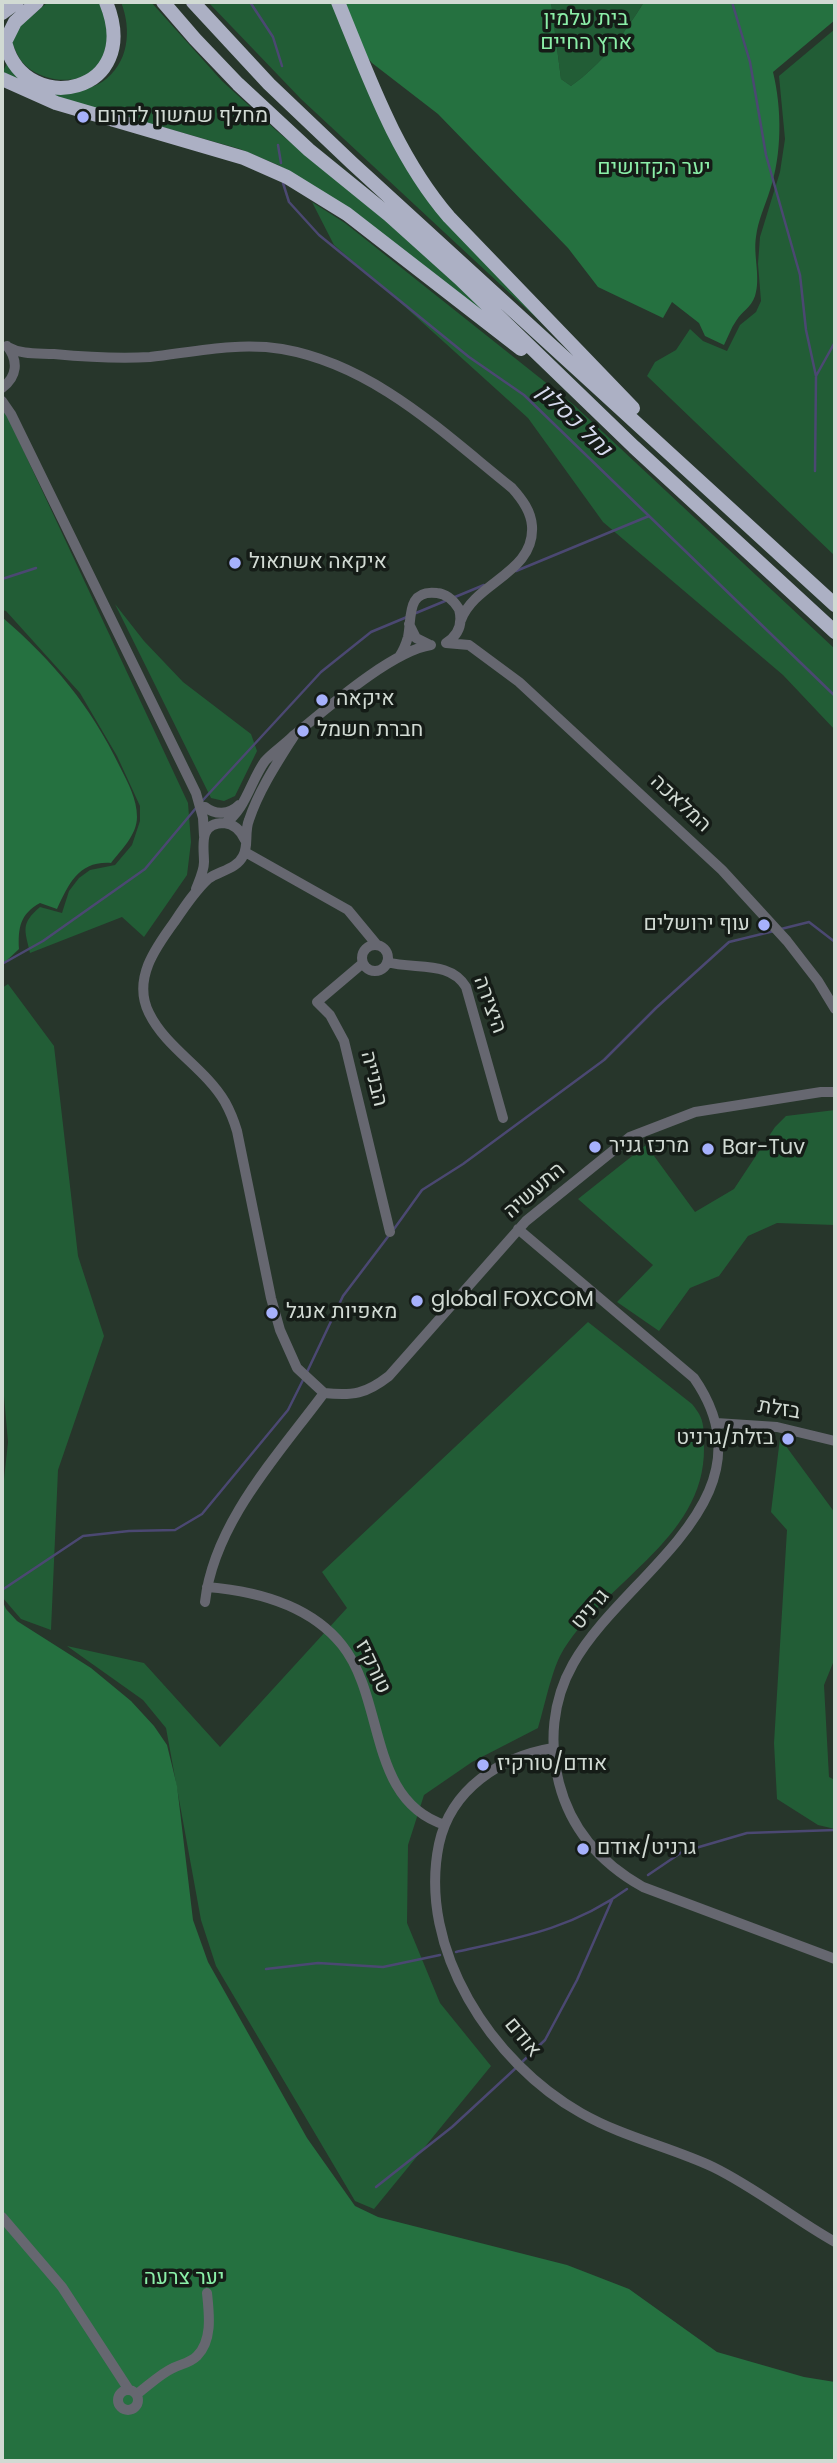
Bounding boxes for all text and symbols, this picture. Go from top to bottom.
park label: בית עלמין ארץ החיים [540,7,632,57]
place label: מחלף שמשון לדרום [97,104,268,130]
marker: מחלף שמשון לדרום [75,109,91,125]
park label: יער הקדושים [597,156,711,182]
water label: נחל כסלון [530,379,616,463]
place label: איקאה אשתאול [249,550,387,576]
marker: איקאה אשתאול [227,555,243,571]
place label: איקאה [336,687,395,713]
marker: איקאה [314,692,330,708]
place label: חברת חשמל [317,718,423,744]
marker: חברת חשמל [295,723,311,739]
street label: המלאכה [645,770,715,838]
place label: עוף ירושלים [644,912,750,938]
marker: עוף ירושלים [756,917,772,933]
street label: היצירה [467,973,511,1037]
street label: הבנייה [354,1049,392,1109]
place label: מרכז גניר [609,1134,689,1160]
place label: Bar-Tuv [722,1136,805,1162]
marker: מרכז גניר [587,1139,603,1155]
marker: Bar-Tuv [700,1141,716,1157]
street label: התעשיה [499,1158,571,1224]
place label: global FOXCOM [431,1288,594,1314]
marker: global FOXCOM [409,1293,425,1309]
place label: מאפיות אנגל [286,1300,397,1326]
marker: מאפיות אנגל [264,1305,280,1321]
street label: בזלת [756,1394,802,1426]
place label: בזלת/גרניט [676,1426,774,1452]
marker: בזלת/גרניט [780,1431,796,1447]
street label: גרניט [567,1585,615,1635]
street label: טורקיז [349,1636,395,1698]
place label: אודם/טורקיז [497,1752,607,1778]
marker: אודם/טורקיז [475,1757,491,1773]
place label: גרניט/אודם [597,1836,696,1862]
marker: גרניט/אודם [575,1841,591,1857]
street label: אודם [498,2013,546,2063]
park label: יער צרעה [144,2266,224,2292]

